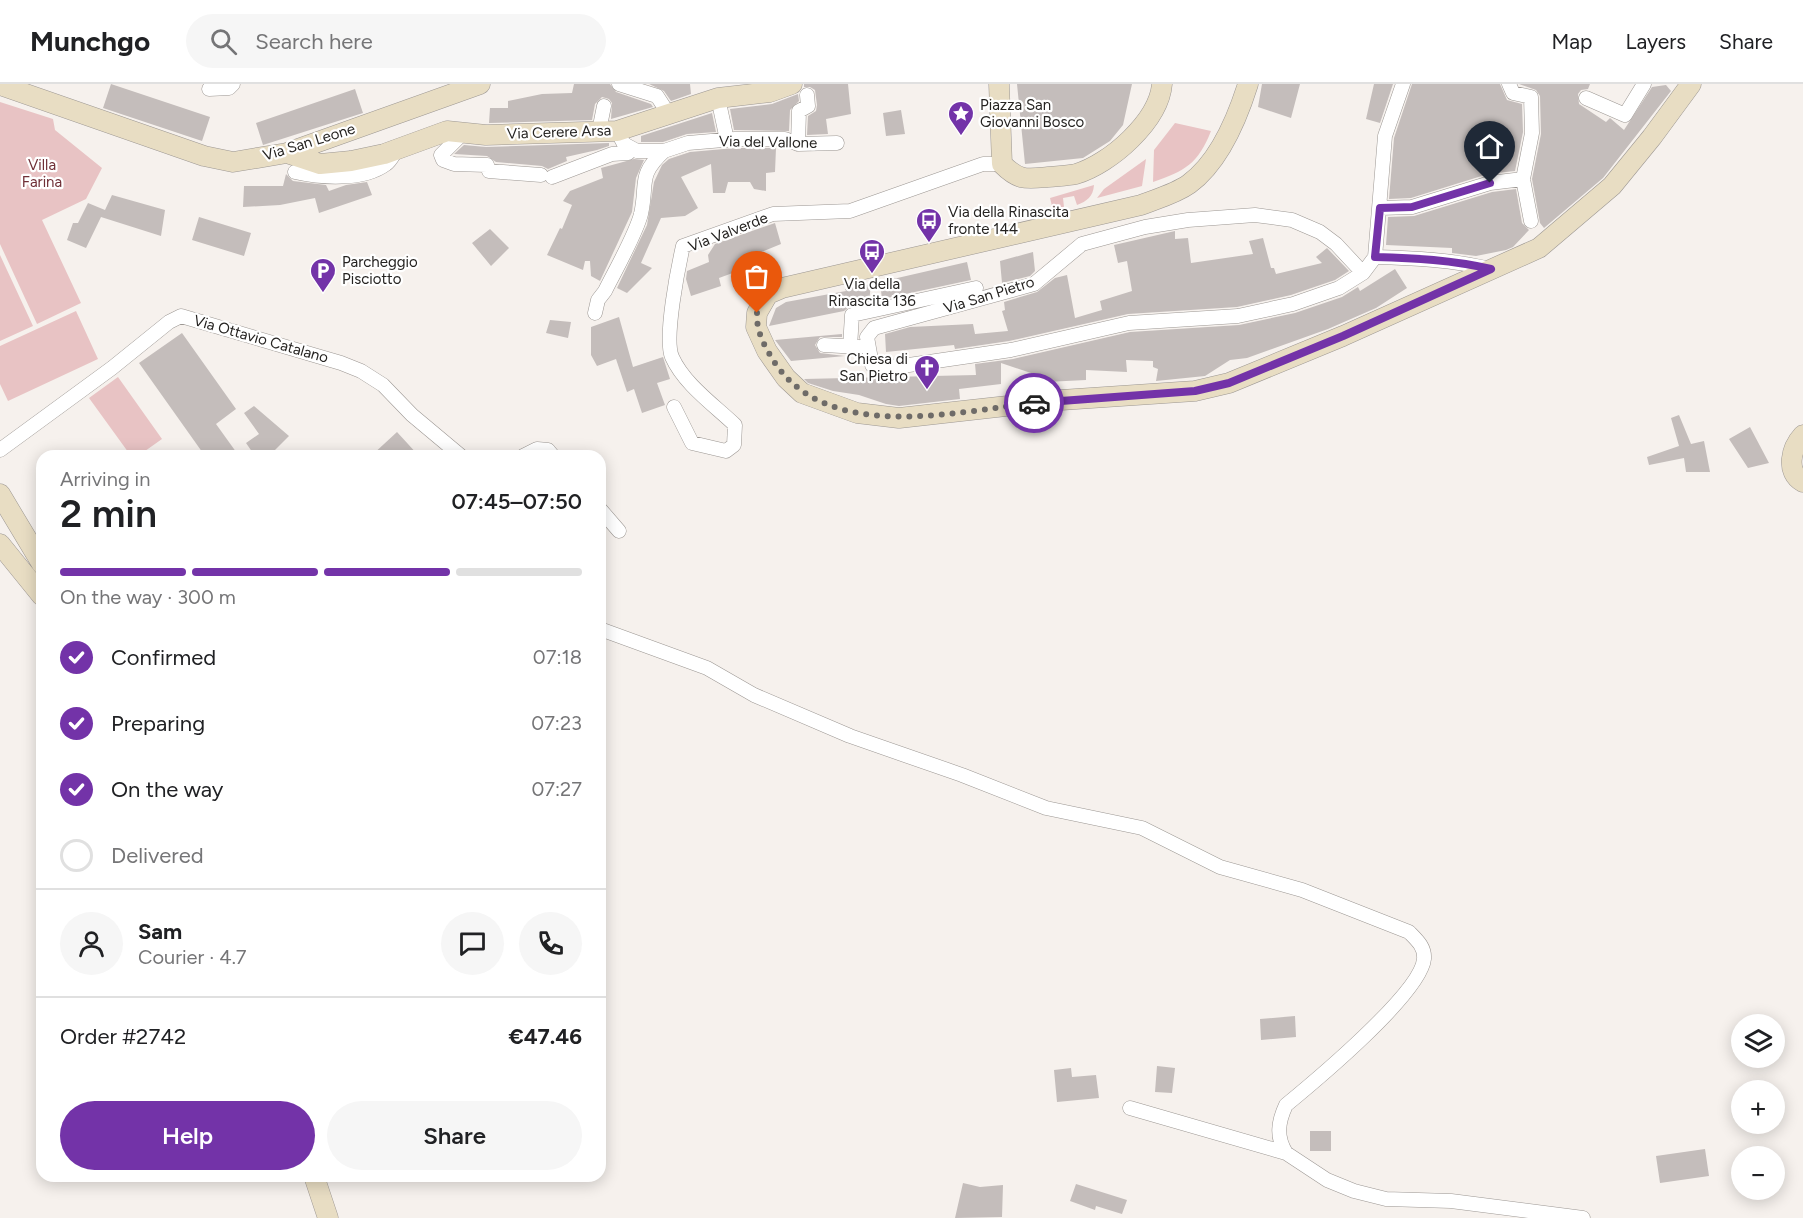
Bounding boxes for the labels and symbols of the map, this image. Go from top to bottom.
place label: Piazza San Giovanni Bosco [980,96,1085,131]
place icon: Piazza San Giovanni Bosco [946,99,976,137]
street label: Via San Leone [261,119,357,165]
street label: Via Cerere Arsa [507,121,611,143]
pin [1464,121,1515,183]
street label: Via del Vallone [719,132,817,152]
park label: Villa Farina [22,156,62,191]
place label: Via della Rinascita fronte 144 [948,203,1069,238]
bus stop icon: Via della Rinascita fronte 144 [914,206,944,244]
street label: Via Valverde [686,209,770,255]
bus stop icon: Via della Rinascita 136 [857,237,887,275]
pin [731,251,782,313]
place label: Parcheggio Pisciotto [342,253,418,288]
parking icon: Parcheggio Pisciotto [308,256,338,294]
street label: Via San Pietro [941,273,1037,317]
place label: Via della Rinascita 136 [828,275,916,310]
street label: Via Ottavio Catalano [192,311,331,367]
place label: Chiesa di San Pietro [839,350,908,385]
church icon: Chiesa di San Pietro [912,353,942,391]
courier [1004,373,1064,433]

